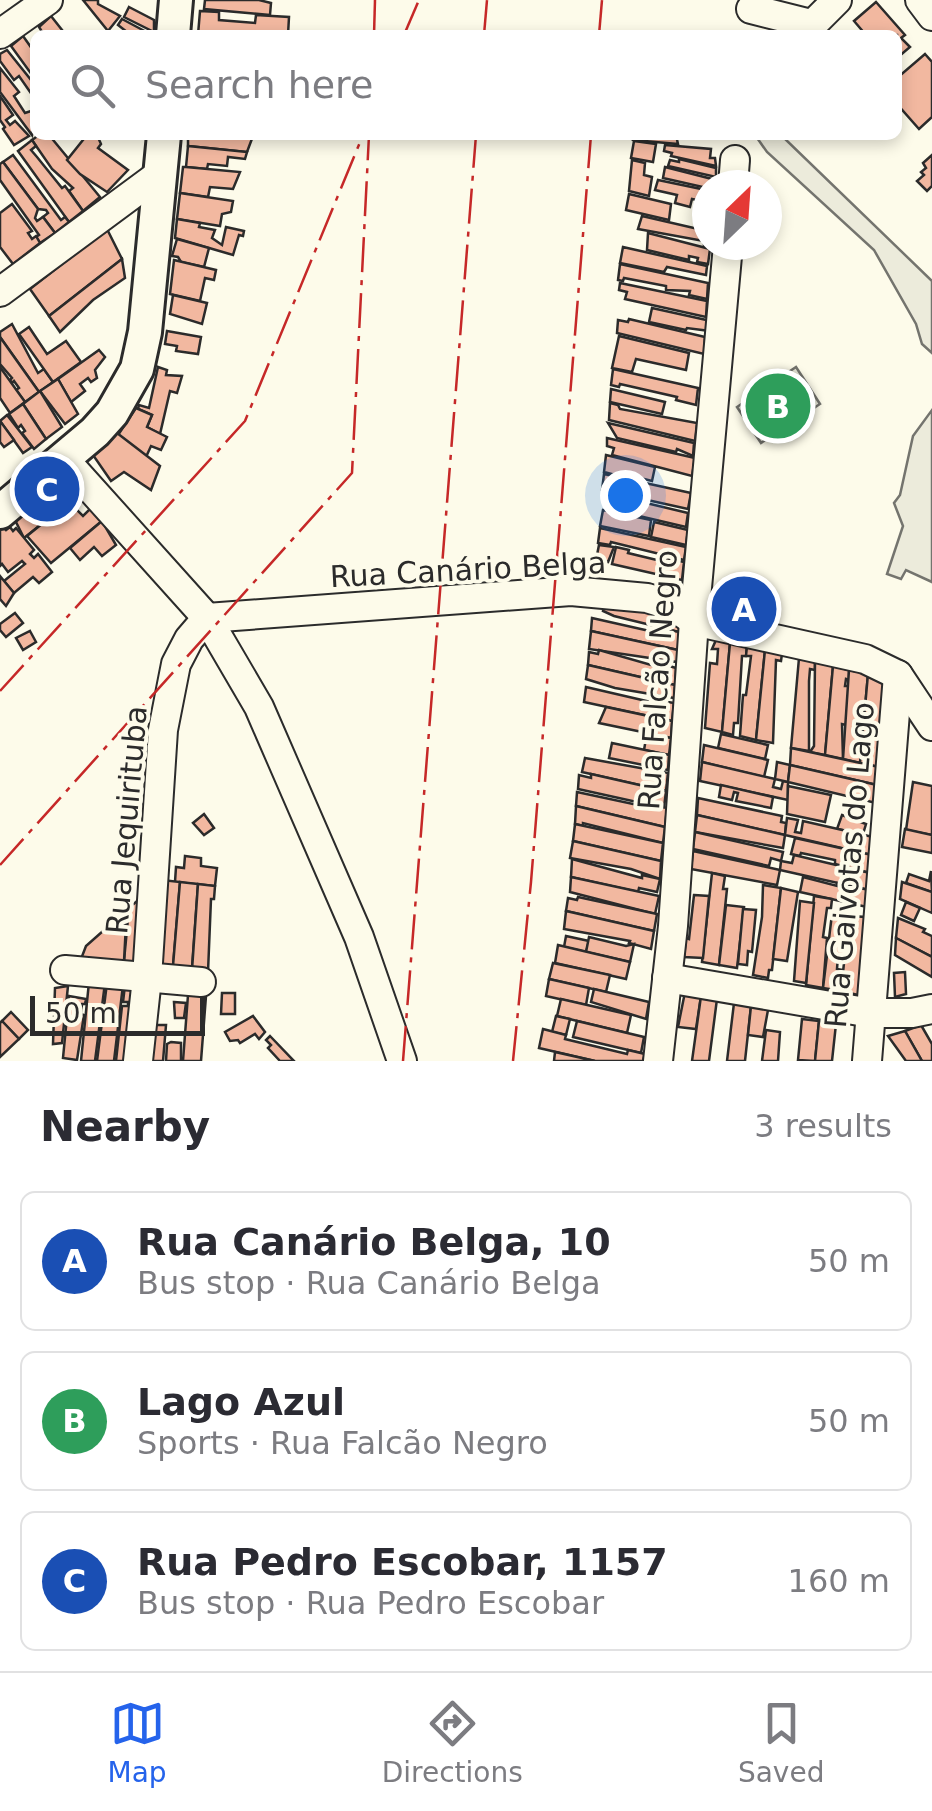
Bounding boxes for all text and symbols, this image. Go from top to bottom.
search box [30,30,902,140]
icon: search [65,58,120,113]
text: Search here [145,63,373,107]
north arrow [692,170,782,260]
pin: B [746,368,810,444]
pin: C [15,452,80,526]
your location [600,470,651,521]
street label: Rua Canário Belga [329,545,607,594]
street label: Rua Falcão Negro [631,549,684,811]
pin: A [712,572,776,646]
street label: Rua Gaivotas do Lago [818,700,881,1029]
street label: Rua Jequirituba [99,704,154,936]
scale bar [30,991,205,1036]
text: 50 m [45,997,117,1030]
text: Nearby [40,1102,210,1151]
text: 3 results [754,1107,892,1145]
text: Rua Canário Belga, 10 [137,1220,611,1264]
text: A [62,1242,87,1280]
text: 50 m [808,1242,890,1280]
text: Bus stop · Rua Canário Belga [137,1264,601,1302]
text: Lago Azul [137,1380,345,1424]
text: B [62,1402,87,1440]
text: 50 m [808,1402,890,1440]
text: Sports · Rua Falcão Negro [137,1424,548,1462]
text: Rua Pedro Escobar, 1157 [137,1540,668,1584]
text: C [63,1562,86,1600]
text: 160 m [788,1562,890,1600]
text: Bus stop · Rua Pedro Escobar [137,1584,604,1622]
tab: Map [108,1696,167,1789]
tab: Directions [382,1696,523,1789]
tab: Saved [738,1696,824,1789]

